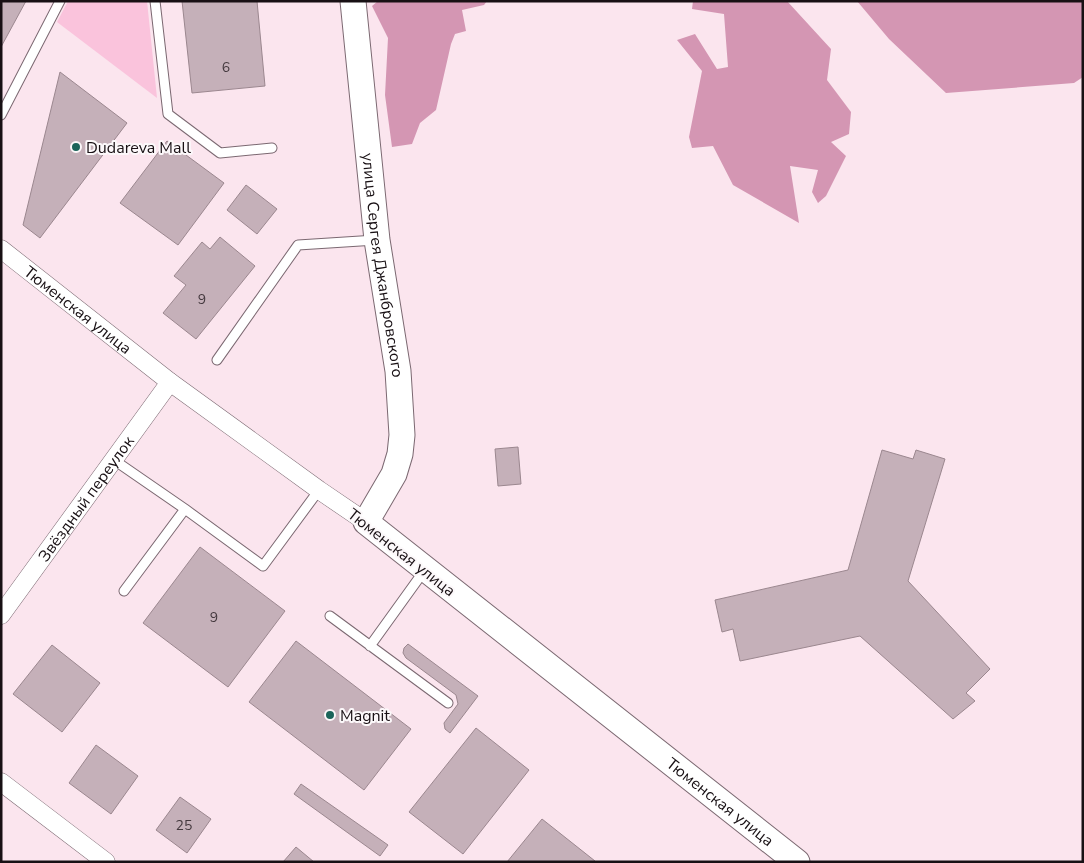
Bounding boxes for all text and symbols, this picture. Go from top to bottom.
house number: 6 [222,58,230,77]
place label: Dudareva Mall [86,137,191,159]
marker: Dudareva Mall [70,141,82,153]
street label: улица Сергея Джанбровского [356,152,408,378]
street label: Тюменская улица [19,261,136,360]
house number: 9 [198,290,206,309]
street label: Звёздный переулок [33,431,140,566]
street label: Тюменская улица [343,504,460,602]
house number: 9 [210,608,218,627]
place label: Magnit [340,705,390,727]
marker: Magnit [324,709,336,721]
street label: Тюменская улица [661,753,778,852]
house number: 25 [176,816,192,835]

